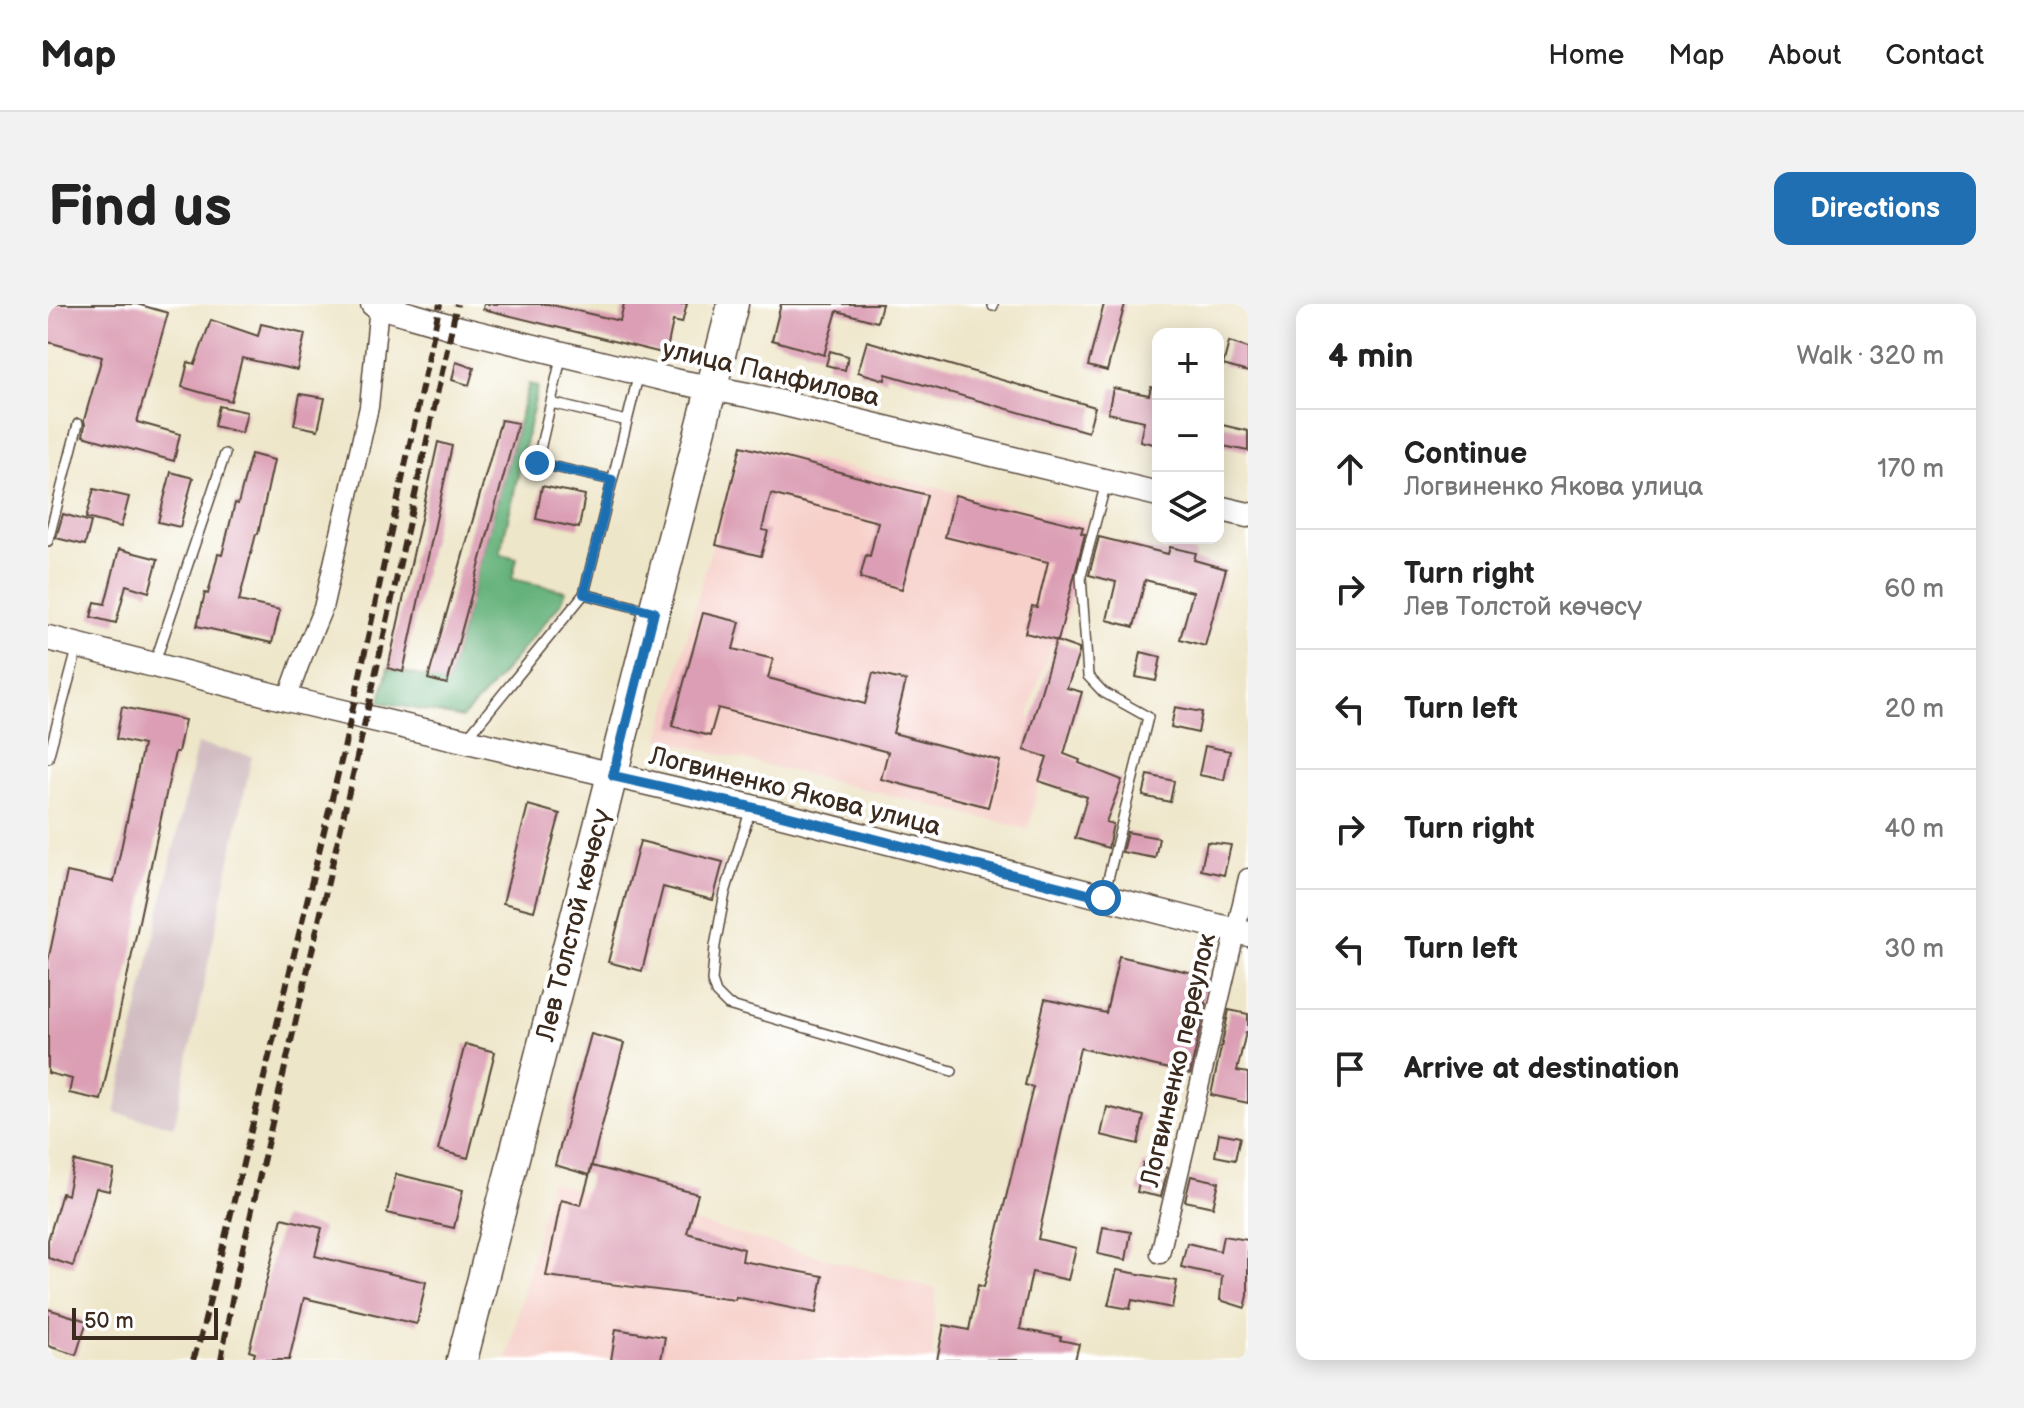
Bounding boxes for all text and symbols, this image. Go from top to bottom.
text: Map [40,33,116,78]
text: Home [1548,39,1624,72]
text: Map [1668,39,1725,72]
text: About [1769,39,1841,72]
text: Contact [1885,39,1984,72]
button: Directions [1774,172,1976,245]
text: Find us [48,175,232,242]
map controls [1152,328,1224,544]
button: + [1152,328,1224,400]
street label: улица Панфилова [659,334,883,414]
text: 4 min [1328,336,1414,377]
text: Walk · 320 m [1796,341,1944,372]
button: − [1152,400,1224,472]
text: Continue [1404,436,1527,472]
route end [519,445,555,481]
icon: ahead [1328,447,1372,491]
text: 170 m [1877,454,1944,485]
button: layers [1152,472,1224,544]
text: Логвиненко Якова улица [1404,472,1703,503]
text: Turn right [1404,556,1535,592]
icon: right [1328,567,1372,611]
text: 60 m [1884,574,1944,605]
text: Лев Толстой көчөсү [1404,592,1643,623]
icon: left [1328,687,1372,731]
text: Turn left [1404,691,1518,727]
text: 20 m [1885,694,1944,725]
street label: Логвиненко Якова улица [645,741,944,843]
street label: Лев Толстой көчөсү [530,806,618,1045]
icon: right [1328,807,1372,851]
text: Turn right [1404,811,1535,847]
text: 40 m [1884,814,1944,845]
route start [1085,880,1121,916]
icon: left [1328,927,1372,971]
street label: Логвиненко переулок [1135,930,1223,1191]
text: Turn left [1404,931,1518,967]
text: 30 m [1884,934,1944,965]
icon: arrive [1328,1047,1372,1091]
text: Arrive at destination [1404,1051,1680,1087]
scale bar [72,1304,218,1340]
text: 50 m [84,1308,134,1335]

